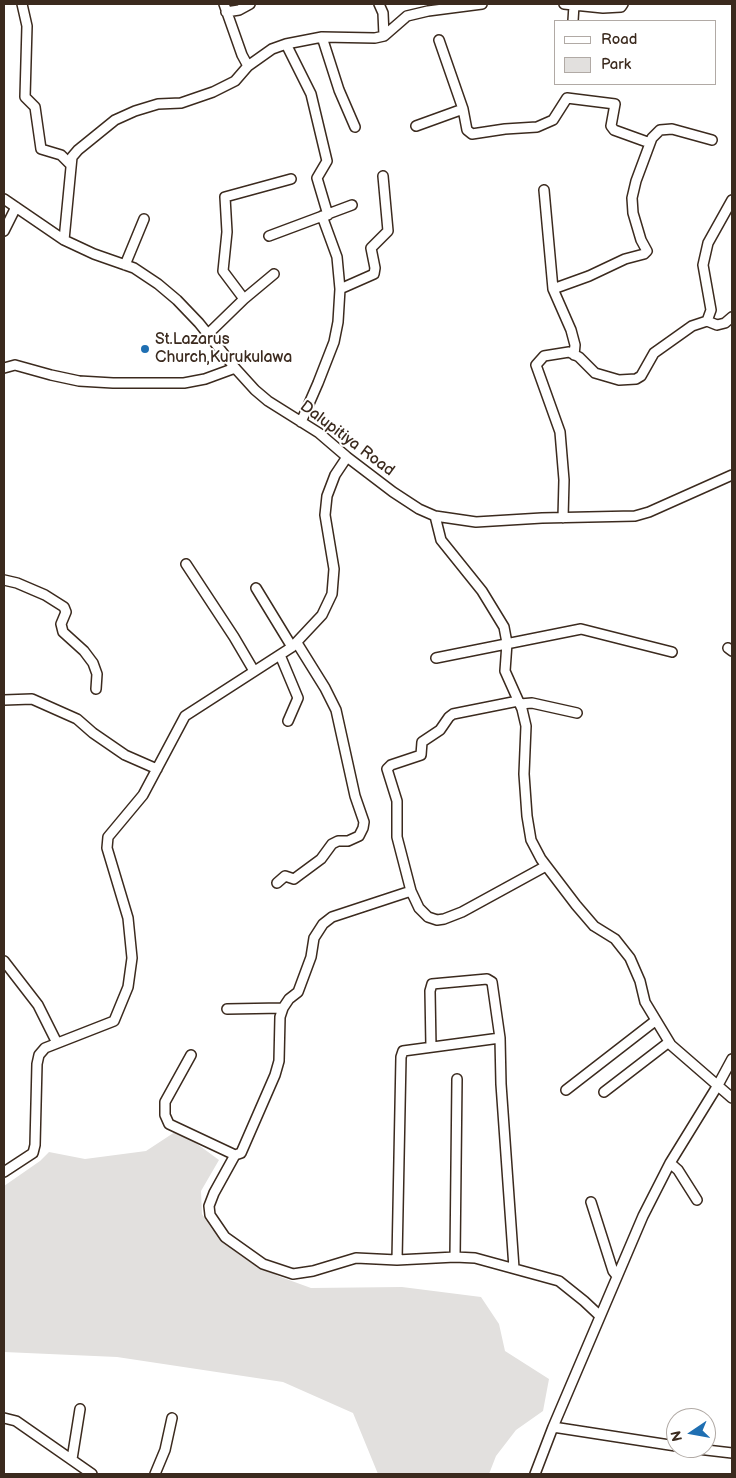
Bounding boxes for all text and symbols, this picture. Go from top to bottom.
legend [554,20,716,85]
text: Road [601,30,637,49]
text: Park [601,55,631,74]
place label: St.Lazarus Church,Kurukulawa [155,330,292,368]
marker: St.Lazarus Church,Kurukulawa [139,343,151,355]
street label: Dalupitiya Road [296,397,398,481]
north arrow [666,1408,716,1458]
text: N [667,1429,686,1443]

